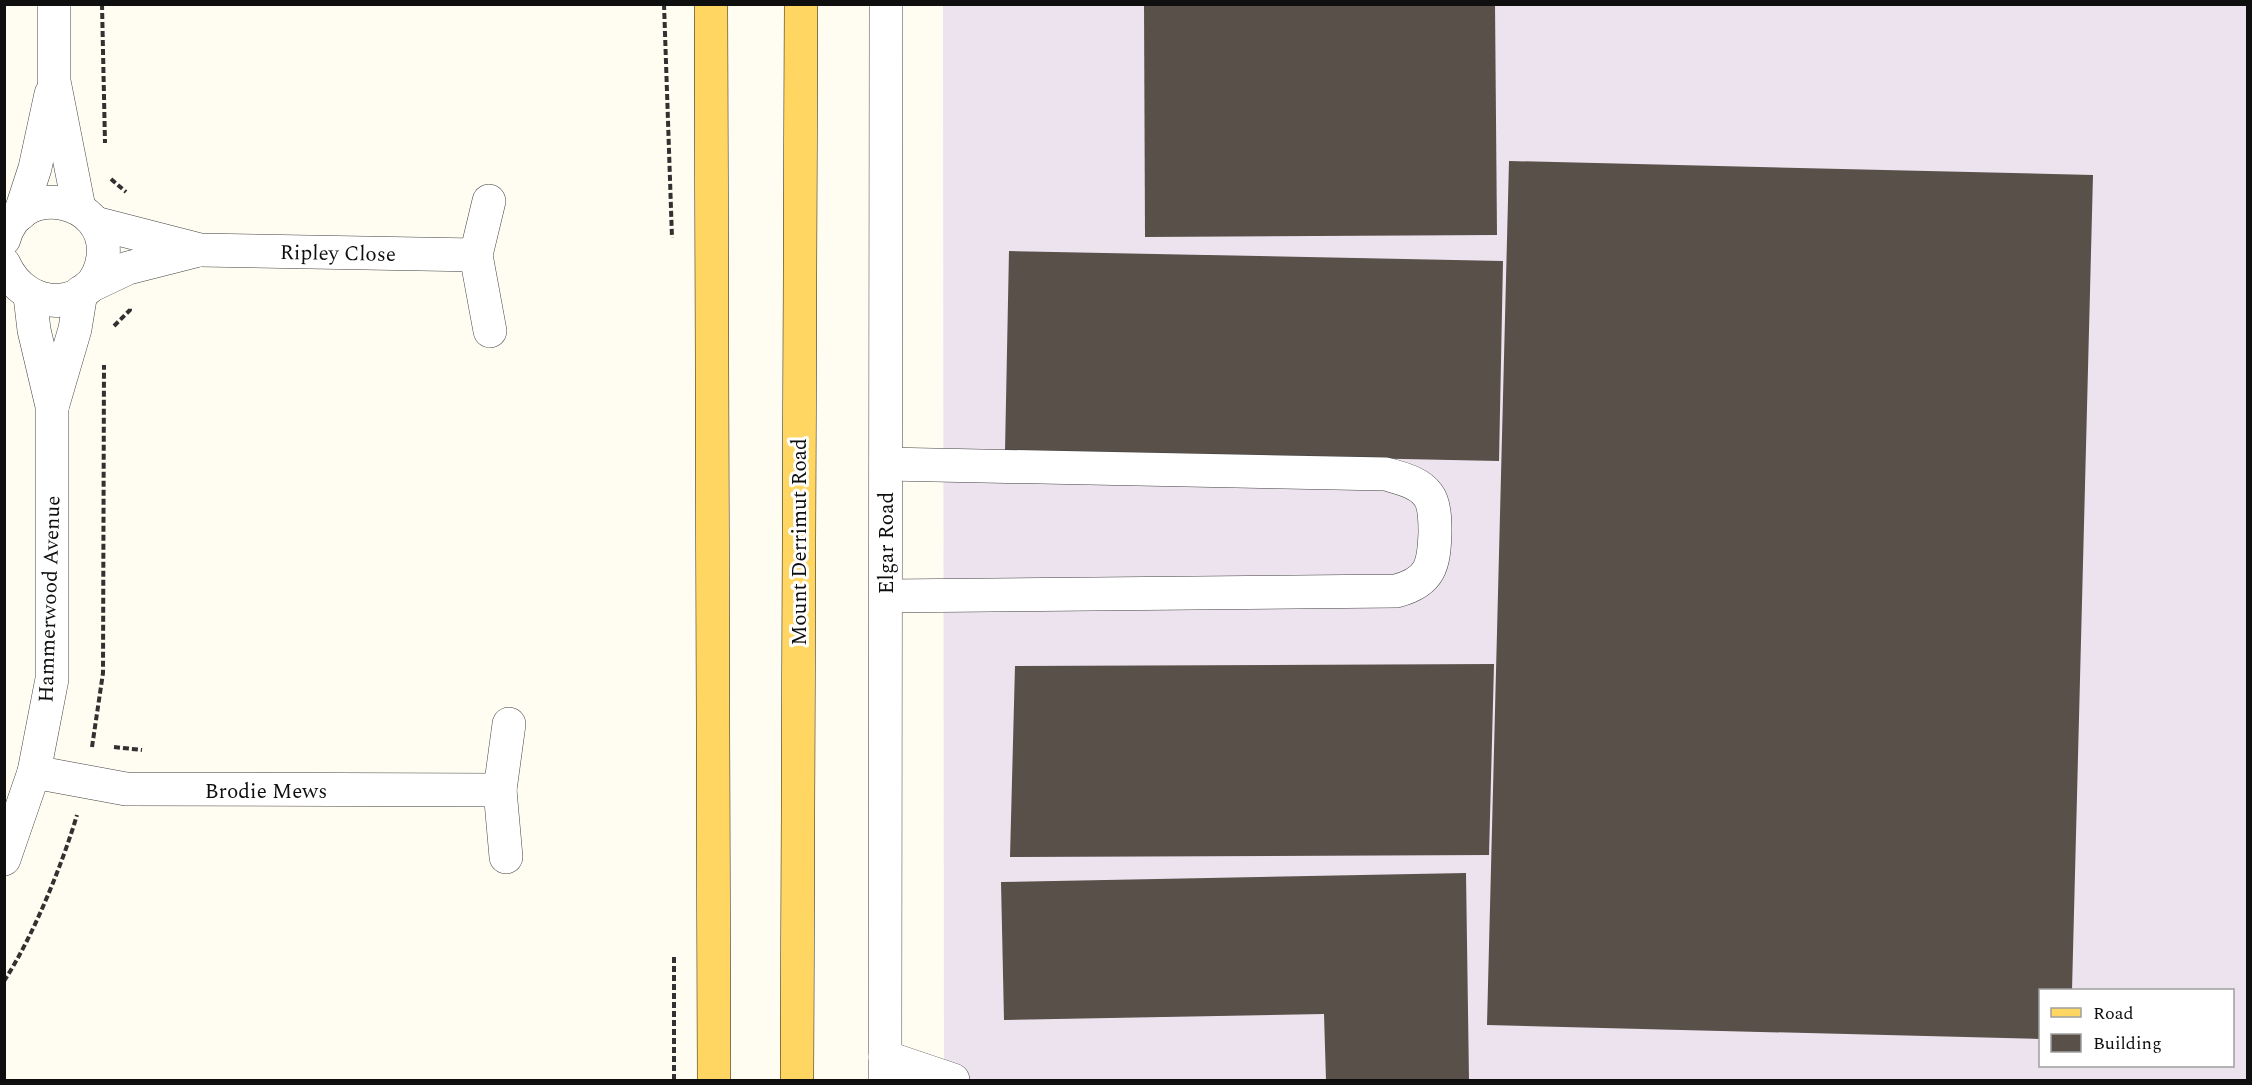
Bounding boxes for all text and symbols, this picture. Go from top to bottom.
street label: Ripley Close [280,237,396,271]
street label: Mount Derrimut Road [784,438,816,646]
street label: Elgar Road [871,492,903,594]
street label: Hammerwood Avenue [30,495,70,703]
street label: Brodie Mews [205,776,327,808]
legend [2039,989,2234,1067]
text: Road [2093,1000,2134,1027]
text: Building [2093,1030,2162,1057]

